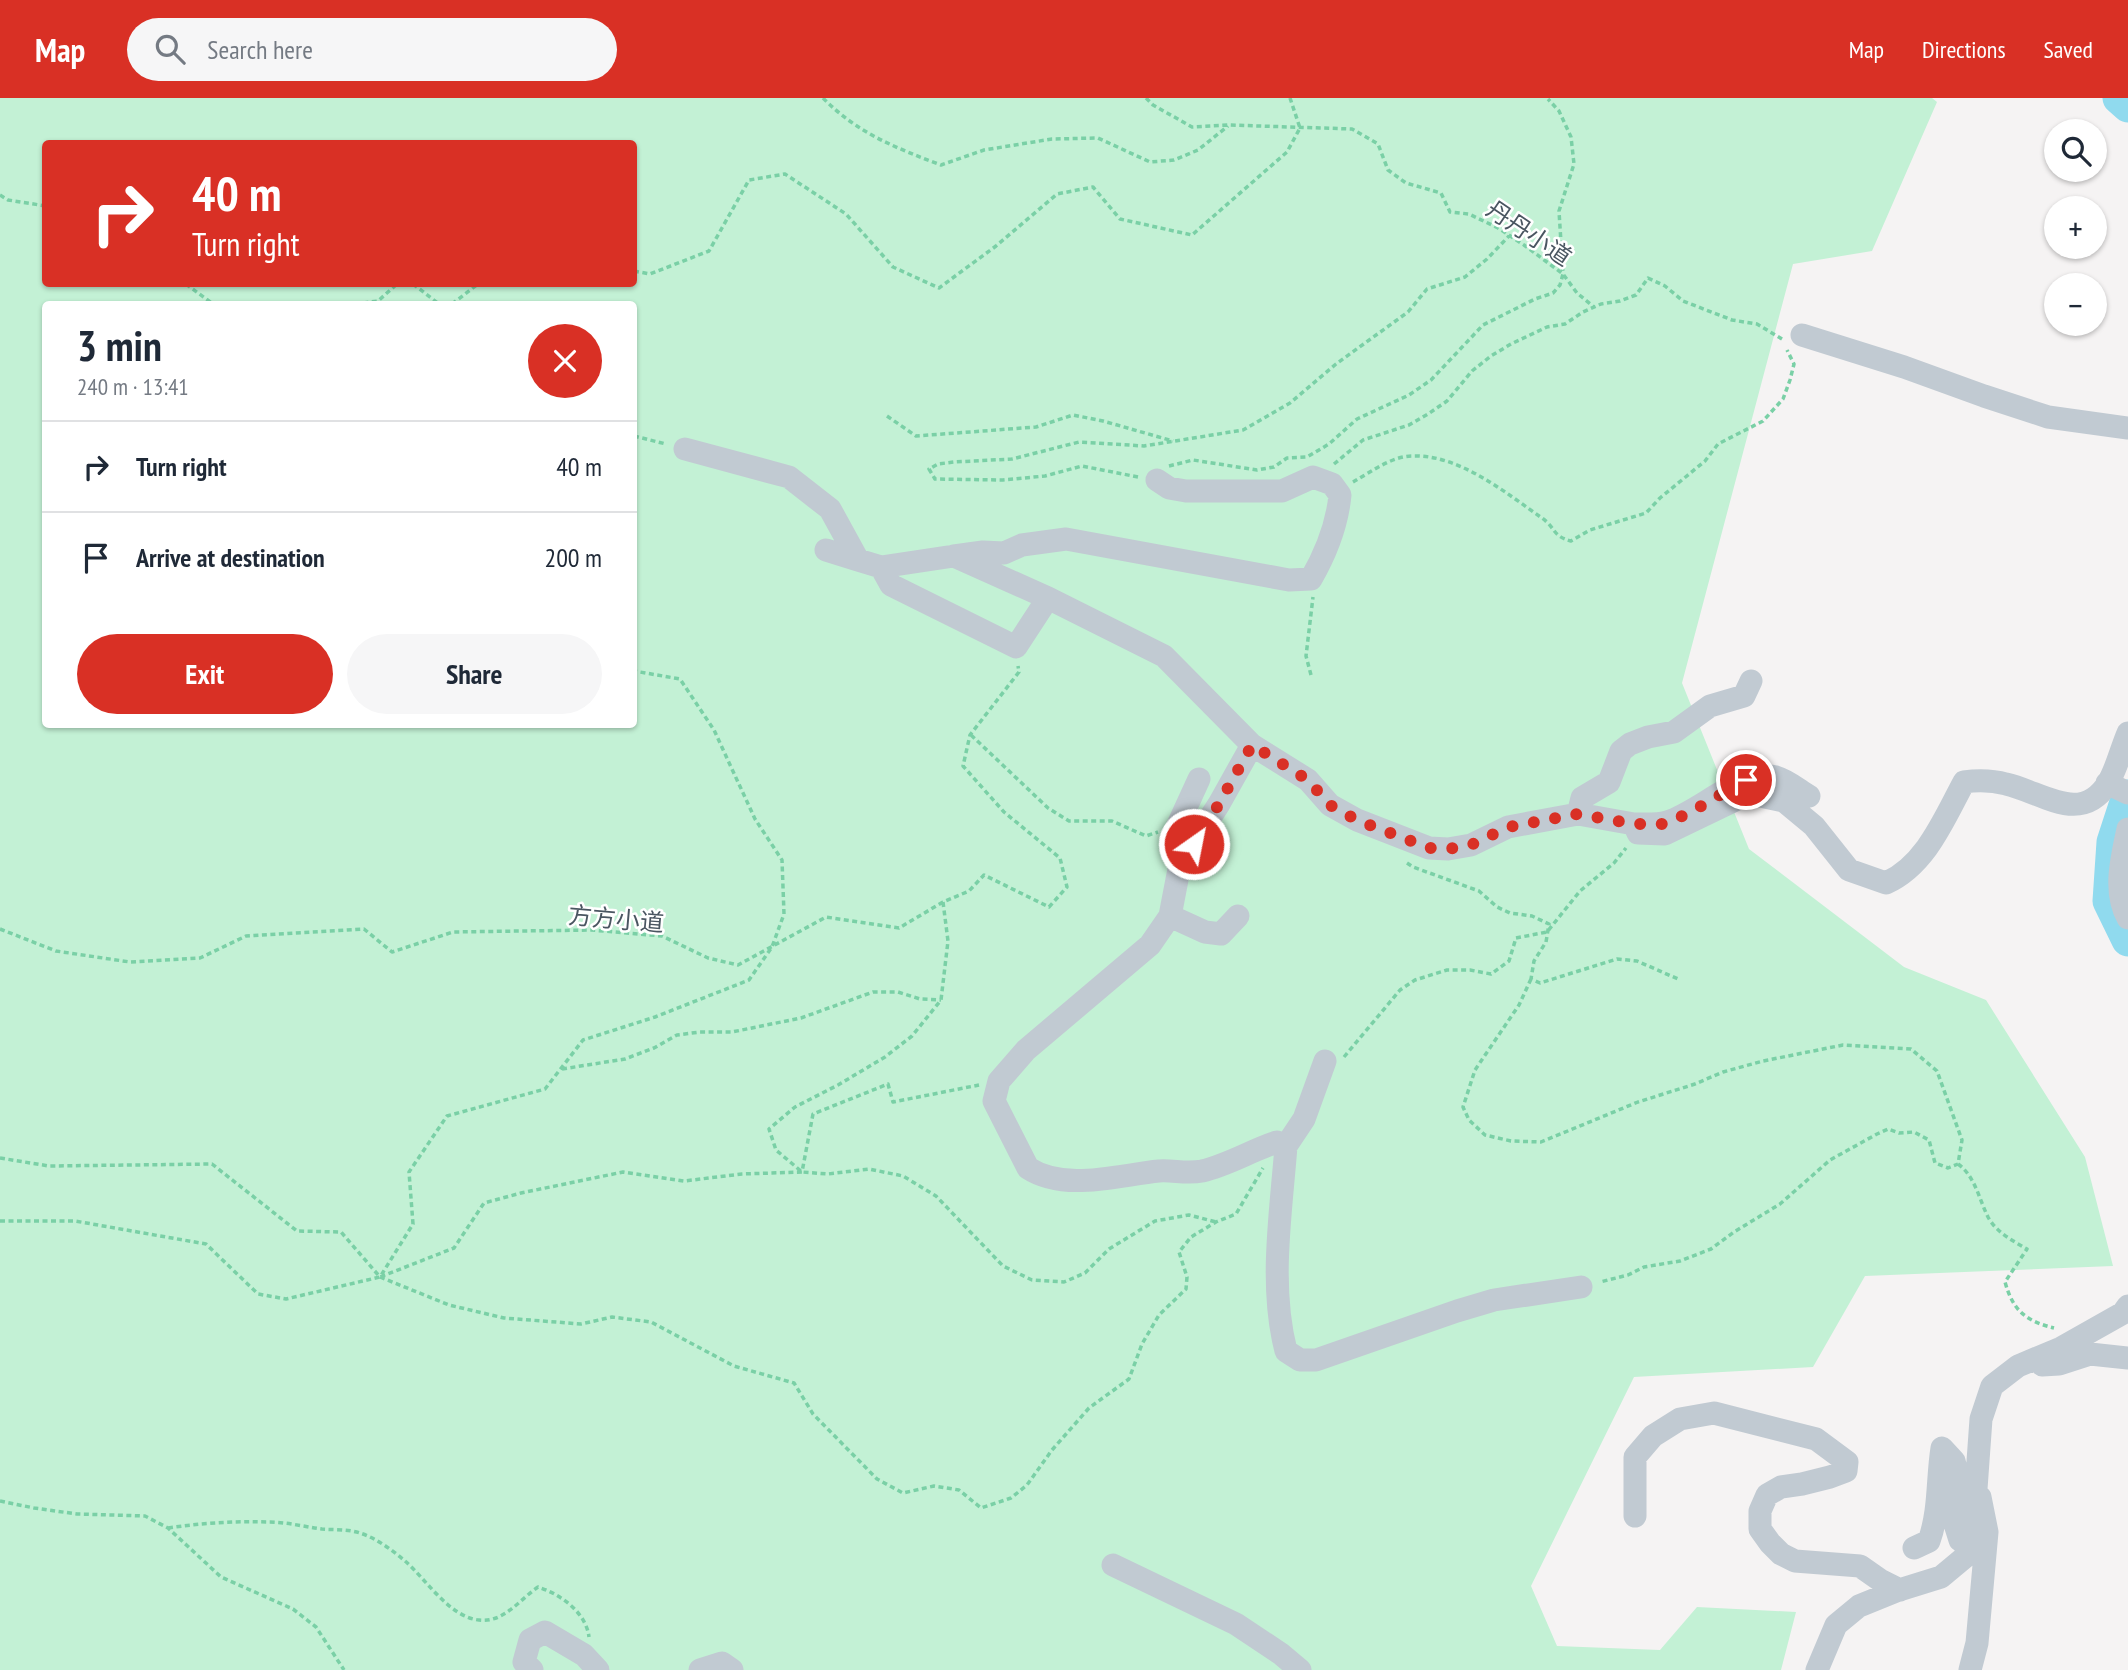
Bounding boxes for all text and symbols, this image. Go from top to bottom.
search box [127,18,617,81]
text: Map [35,28,85,71]
icon: search [151,30,189,68]
text: Search here [207,33,313,66]
text: Map [1849,34,1884,65]
text: Directions [1922,34,2006,65]
text: Saved [2044,34,2093,65]
map controls [2044,119,2107,336]
button: search [2044,119,2107,182]
text: 40 m [192,161,281,225]
icon: right [77,168,168,259]
street label: 丹丹小道 [1481,193,1577,273]
button: + [2044,196,2107,259]
text: Turn right [192,223,300,265]
button: − [2044,273,2107,336]
text: 3 min [77,318,162,373]
button: close [528,324,602,398]
text: 240 m · 13:41 [77,372,189,401]
icon: right [77,448,115,486]
text: Turn right [136,450,227,483]
text: 40 m [556,450,602,483]
icon: arrive [77,539,115,577]
text: Arrive at destination [136,541,325,574]
text: 200 m [544,541,602,574]
button: Exit [77,634,333,714]
button: Share [347,634,602,714]
pin [1716,750,1776,810]
icon: arrive [1727,761,1765,799]
position arrow [1157,807,1231,881]
street label: 方方小道 [567,899,665,939]

